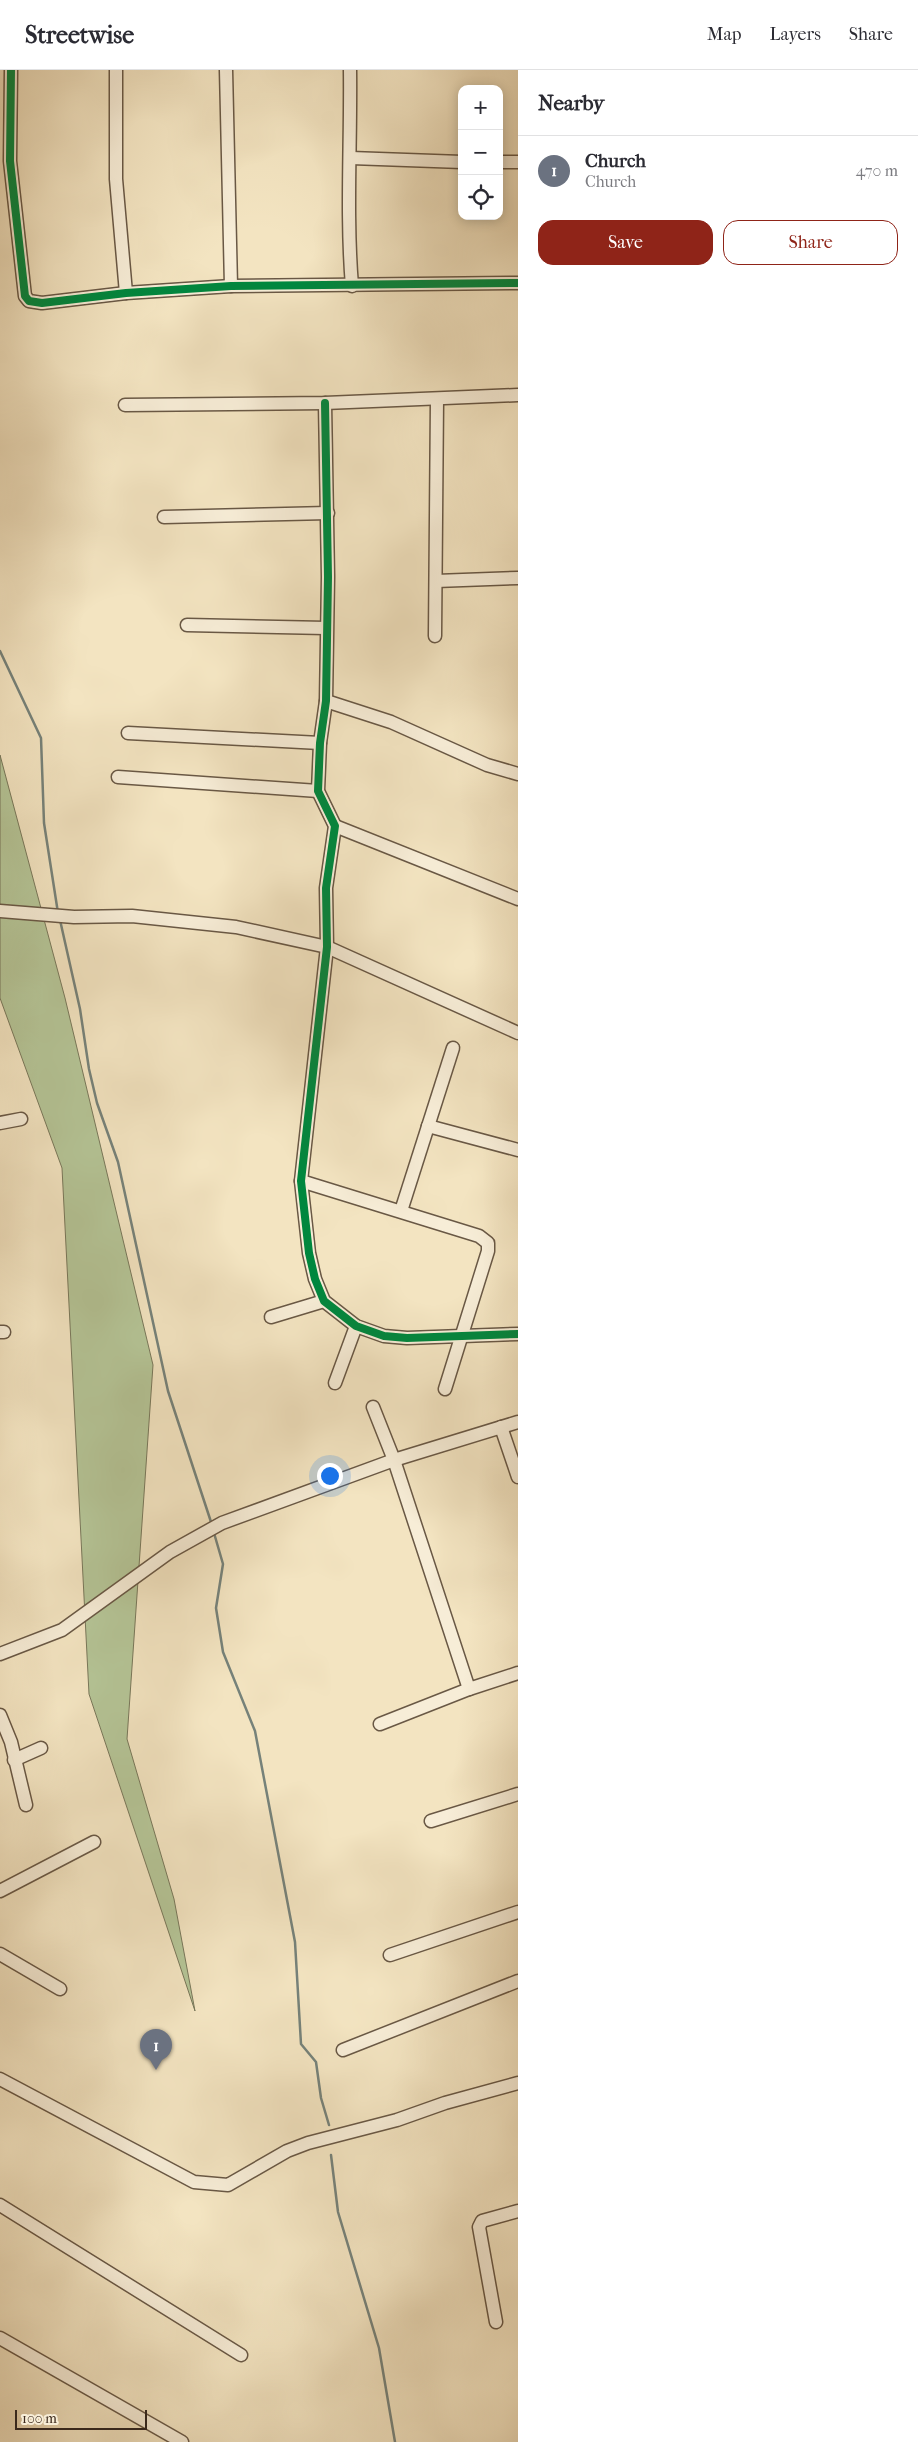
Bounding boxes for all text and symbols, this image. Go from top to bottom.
text: Streetwise [25,21,134,49]
text: Map [707,24,741,45]
text: Layers [769,24,821,45]
text: Share [849,24,893,45]
map controls [458,85,503,220]
button: + [458,85,503,130]
text: Nearby [538,91,604,115]
button: − [458,130,503,175]
text: Church [585,150,646,172]
text: 1 [551,161,557,180]
text: 470 m [856,161,898,180]
text: Church [585,172,636,191]
button: locate [458,175,503,220]
button: Save [538,220,713,265]
button: Share [723,220,898,265]
your location [317,1463,343,1489]
pin: 1 [140,2029,172,2070]
scale bar [15,2407,148,2430]
text: 100 m [22,2410,57,2427]

